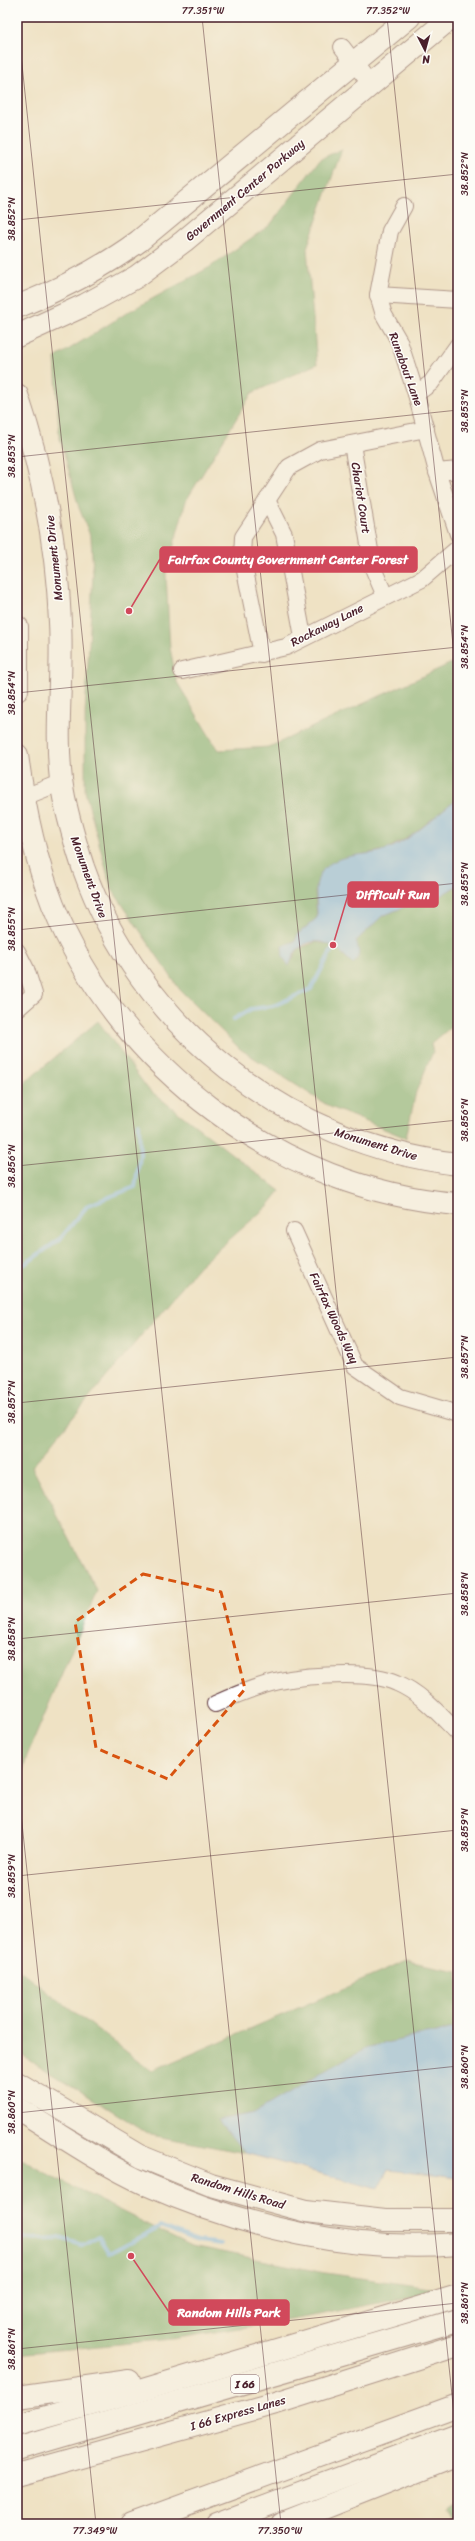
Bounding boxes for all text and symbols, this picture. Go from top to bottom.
text: 77.351°W [182,2,224,20]
text: 77.352°W [366,2,410,20]
north arrow [405,30,445,70]
text: N [421,49,432,69]
street label: Government Center Parkway [180,133,310,247]
text: 38.852°N [456,152,474,196]
text: 38.852°N [3,197,21,241]
street label: Runabout Lane [383,329,430,409]
text: 38.853°N [456,389,474,433]
text: 38.853°N [3,434,21,478]
street label: Chariot Court [344,461,378,535]
street label: Monument Drive [39,514,69,602]
callout: Fairfax County Government Center Forest [160,547,417,572]
text: Fairfax County Government Center Forest [167,548,409,571]
street label: Rockaway Lane [287,597,367,653]
text: 38.854°N [456,625,474,669]
text: 38.854°N [3,671,21,715]
street label: Monument Drive [64,833,114,921]
text: 38.855°N [456,862,474,906]
callout: Difficult Run [348,882,438,907]
text: Difficult Run [356,883,431,906]
text: 38.855°N [3,907,21,951]
text: 38.856°N [456,1098,474,1142]
street label: Monument Drive [332,1121,420,1167]
text: 38.856°N [3,1144,21,1188]
street label: Fairfax Woods Way [303,1268,365,1368]
text: 38.857°N [456,1335,474,1379]
text: 38.857°N [3,1380,21,1424]
text: 38.858°N [456,1572,474,1616]
text: 38.858°N [3,1617,21,1661]
text: 38.859°N [456,1808,474,1852]
text: 38.859°N [3,1854,21,1898]
text: 38.860°N [456,2045,474,2089]
text: 38.860°N [3,2090,21,2134]
street label: Random Hills Road [188,2166,289,2216]
text: 38.861°N [456,2282,474,2324]
callout: Random Hills Park [169,2300,289,2325]
text: Random Hills Park [176,2301,282,2324]
text: 38.861°N [3,2328,21,2370]
road number: I 66 [231,2375,259,2393]
street label: I 66 Express Lanes [187,2389,289,2437]
text: 77.349°W [73,2522,117,2540]
text: 77.350°W [258,2522,302,2540]

